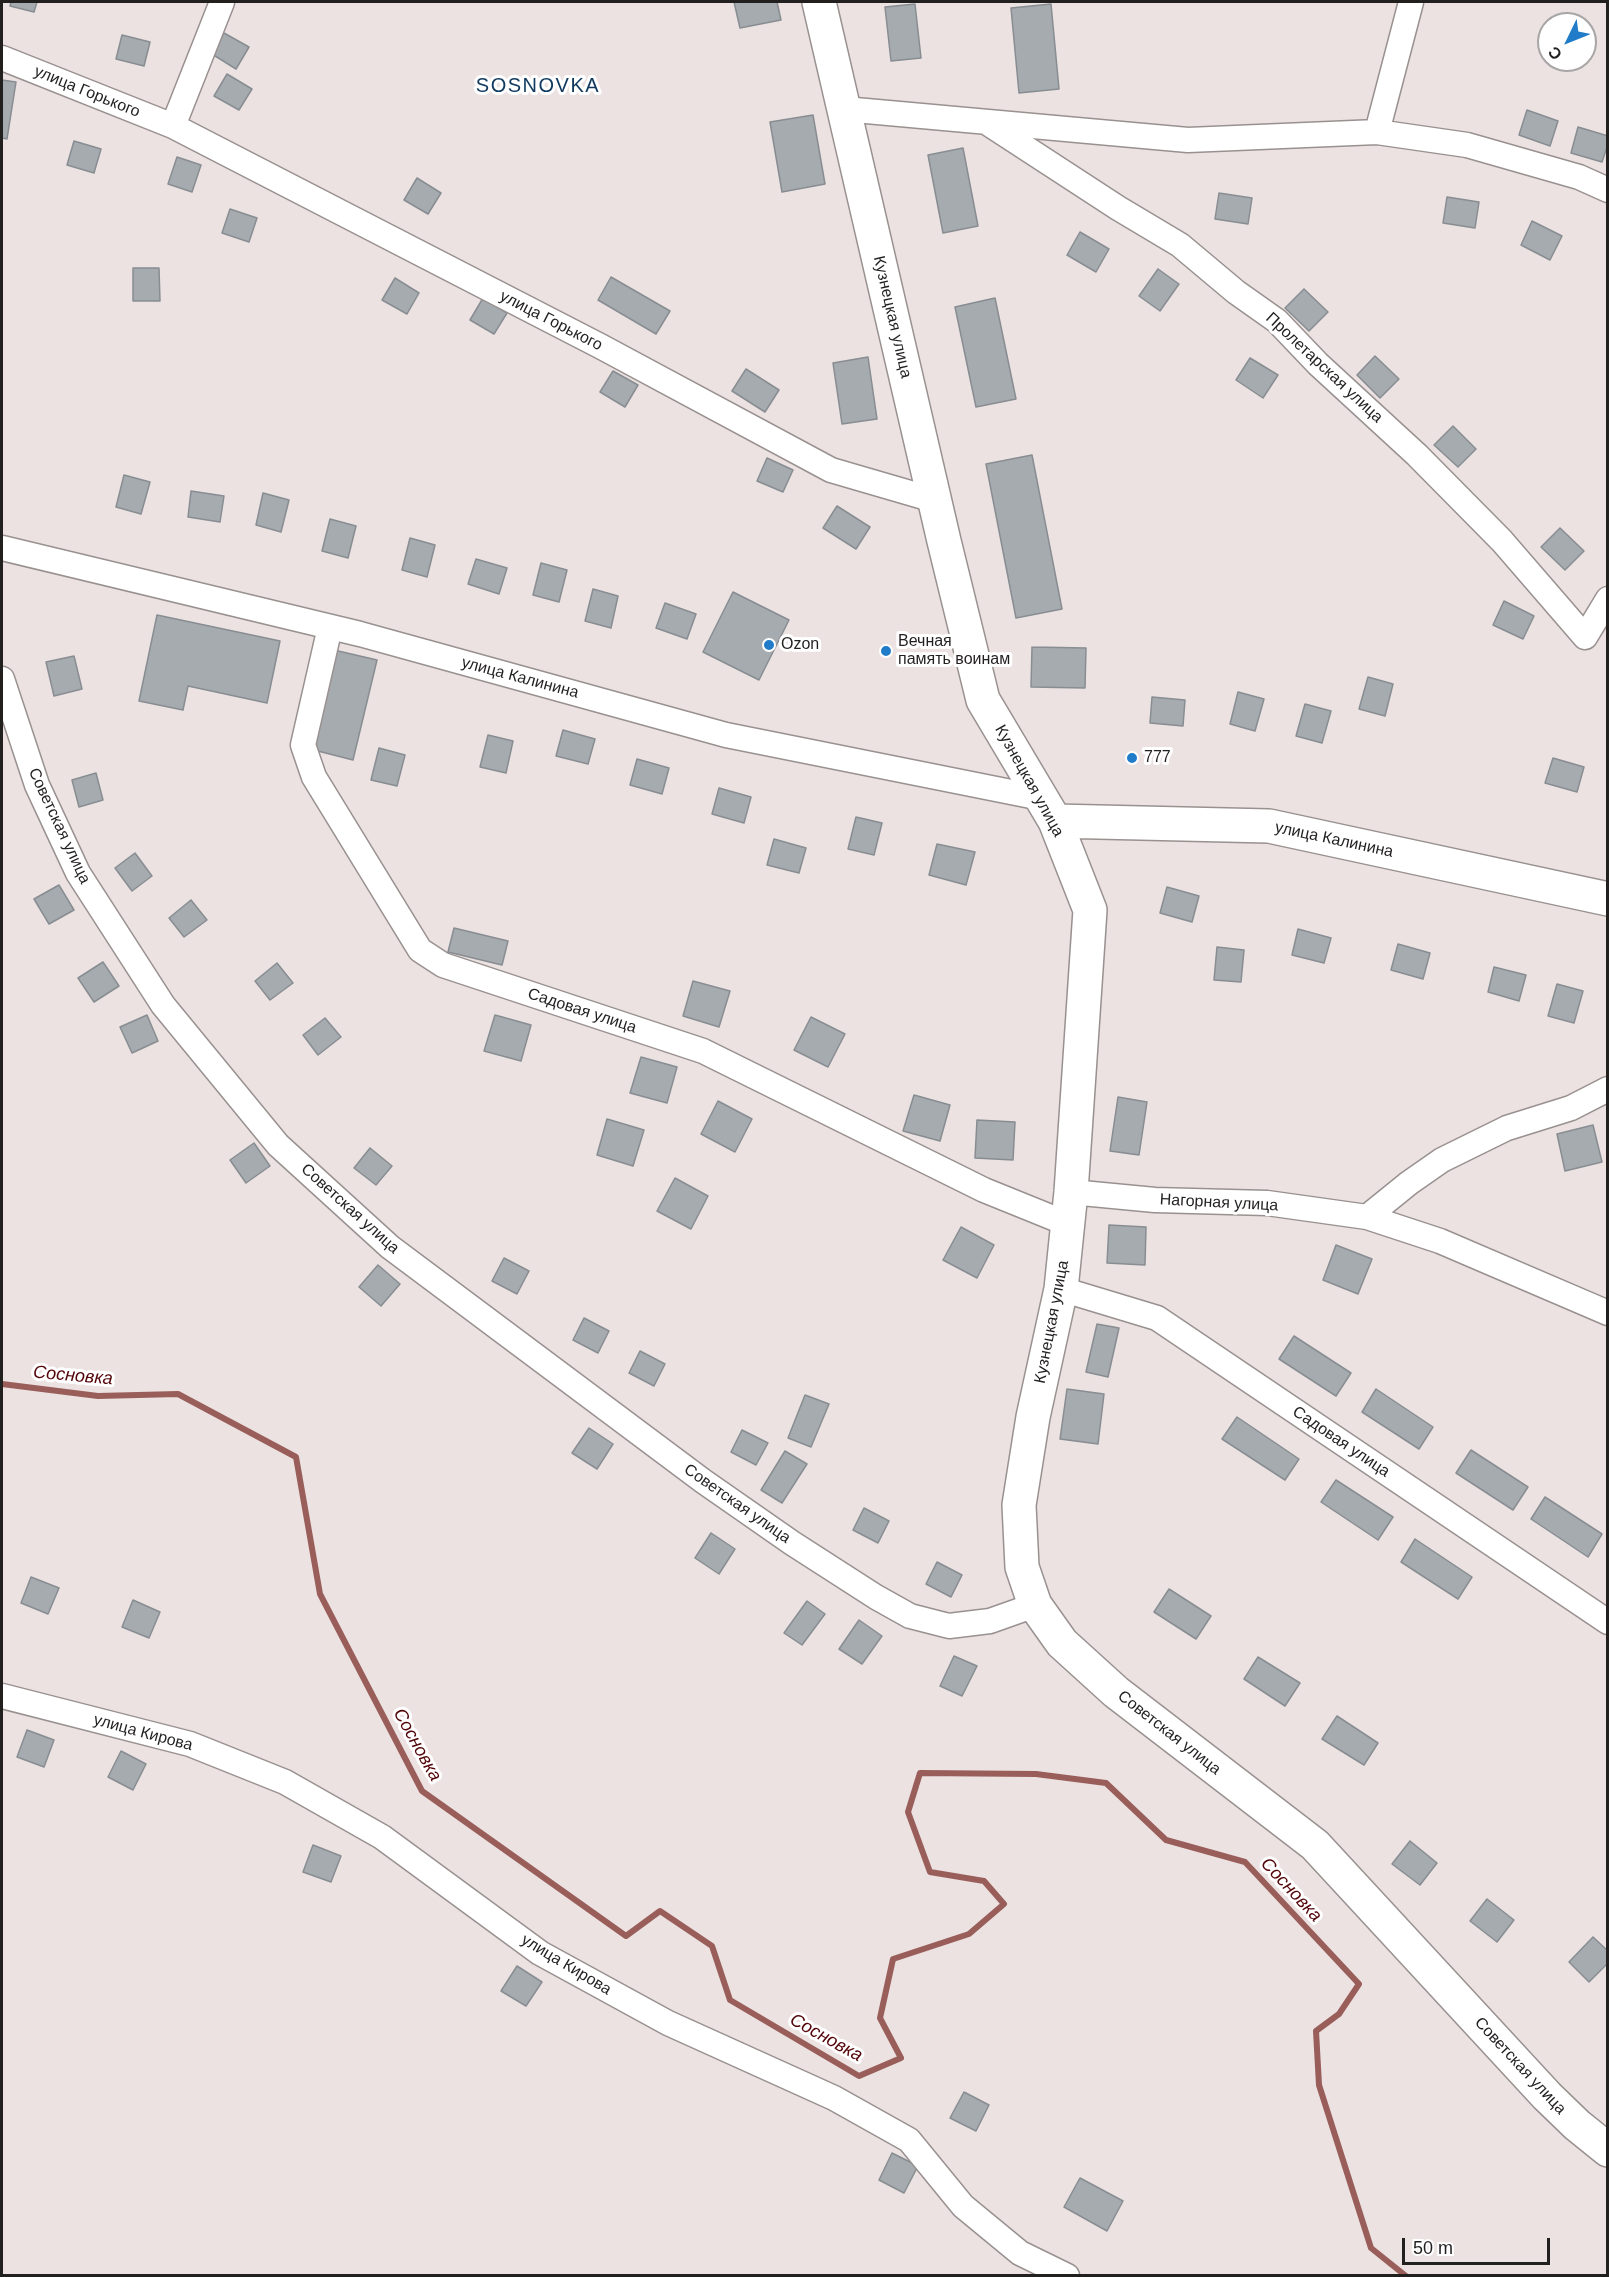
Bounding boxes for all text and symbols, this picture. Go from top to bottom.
north arrow [1537,12,1597,72]
text: С [1545,43,1565,63]
street label: улица Горького [31,62,143,122]
district label: SOSNOVKA [476,74,600,98]
street label: Кузнецкая улица [869,254,915,380]
street label: улица Горького [496,287,606,355]
street label: Пролетарская улица [1262,309,1386,427]
place label: Вечная память воинам [898,632,1010,670]
place label: Ozon [781,635,819,655]
marker: Ozon [762,638,776,652]
marker: Вечная память воинам [879,644,893,658]
street label: улица Калинина [459,653,581,703]
street label: Кузнецкая улица [990,722,1068,840]
place label: 777 [1144,748,1171,768]
marker: 777 [1125,751,1139,765]
street label: Советская улица [24,765,94,887]
street label: улица Калинина [1273,818,1395,862]
street label: Садовая улица [525,984,639,1038]
street label: Советская улица [297,1160,403,1258]
street label: Нагорная улица [1159,1190,1279,1216]
street label: Кузнецкая улица [1031,1259,1073,1385]
water label: Сосновка [32,1362,114,1390]
street label: Садовая улица [1289,1402,1393,1482]
street label: Советская улица [680,1460,794,1548]
street label: Советская улица [1114,1687,1224,1779]
water label: Сосновка [388,1705,446,1785]
street label: улица Кирова [91,1711,195,1755]
water label: Сосновка [1256,1853,1326,1927]
street label: улица Кирова [517,1931,615,1999]
water label: Сосновка [786,2009,866,2067]
street label: Советская улица [1470,2014,1570,2118]
scale bar [1405,2226,1554,2264]
text: 50 m [1413,2238,1453,2258]

